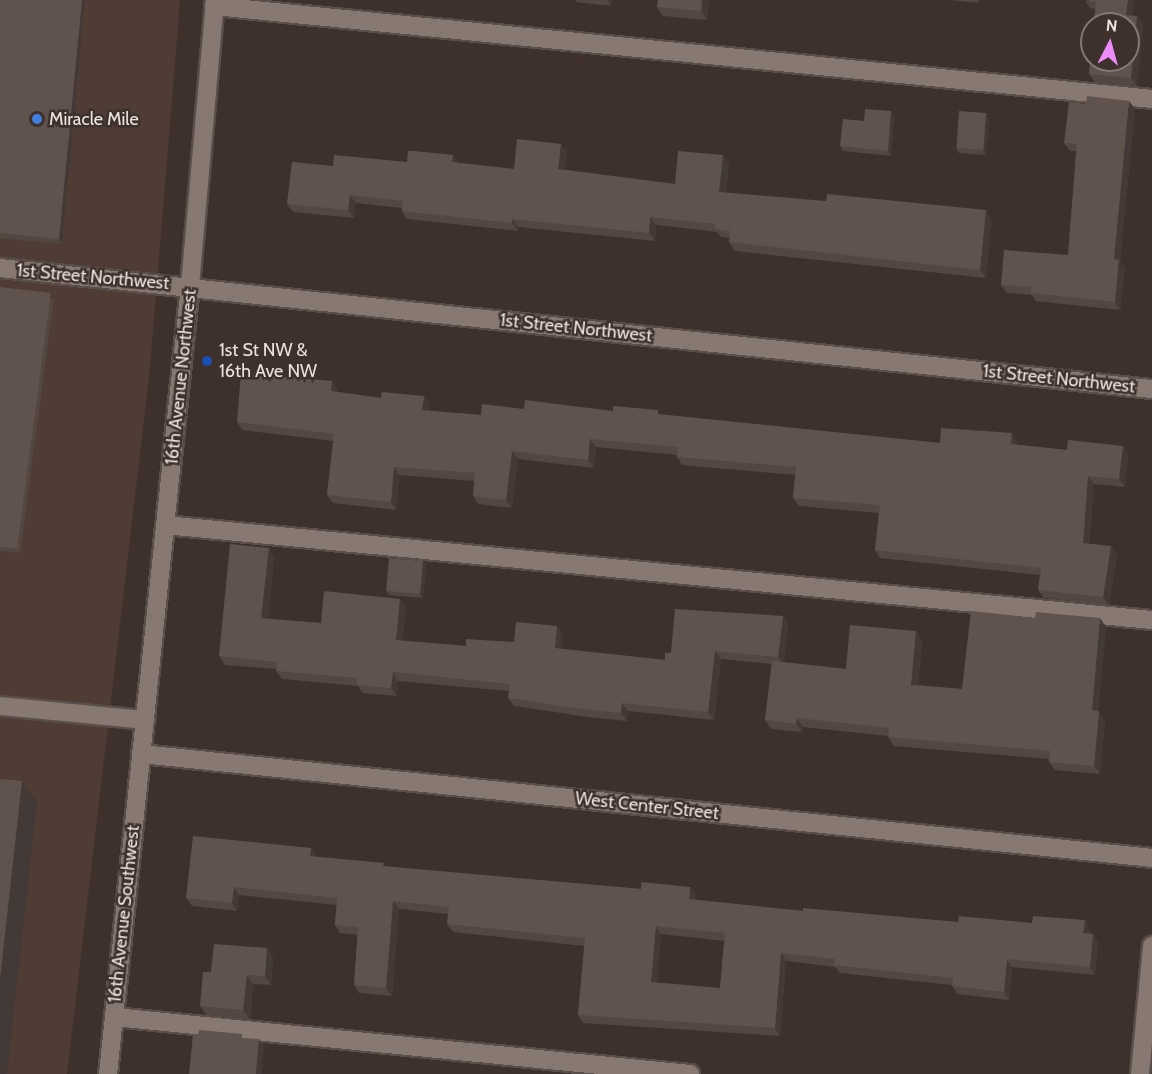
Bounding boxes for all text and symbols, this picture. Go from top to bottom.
north arrow [1080,12,1140,72]
text: N [1105,16,1118,36]
place label: Miracle Mile [49,108,139,130]
marker: Miracle Mile [30,112,44,126]
street label: 1st Street Northwest [16,260,170,294]
street label: 16th Avenue Northwest [161,288,201,466]
street label: 1st Street Northwest [499,309,653,347]
place label: 1st St NW & 16th Ave NW [219,340,317,382]
marker: 1st St NW & 16th Ave NW [200,354,214,368]
street label: 1st Street Northwest [982,360,1136,398]
street label: West Center Street [574,788,720,824]
street label: 16th Avenue Southwest [104,824,144,1004]

